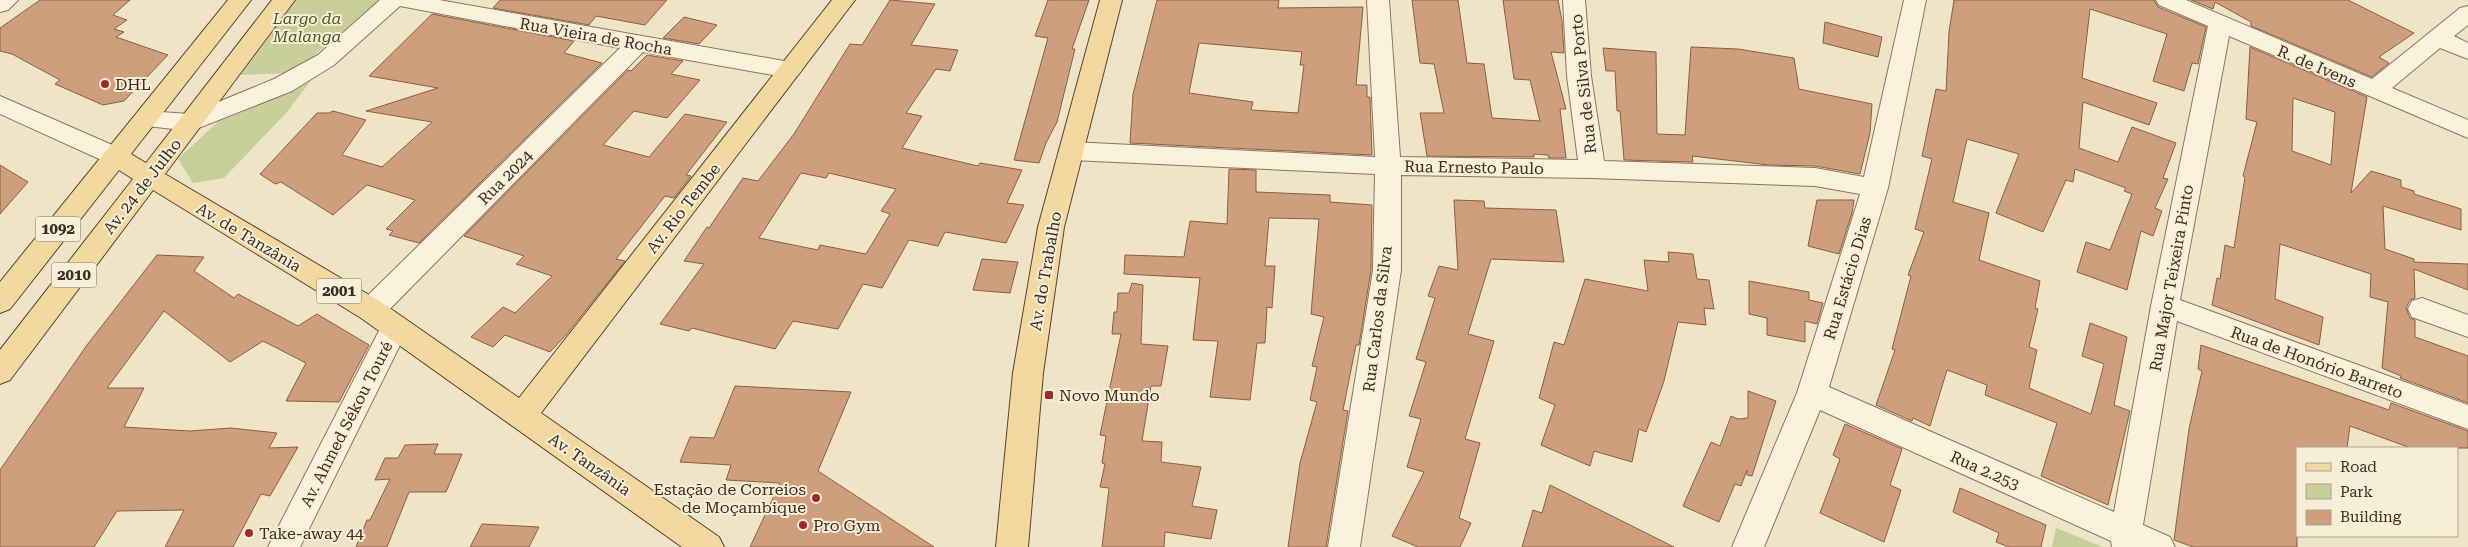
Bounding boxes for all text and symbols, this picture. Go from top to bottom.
park label: Largo da Malanga [272,9,342,46]
street label: Rua de Silva Porto [1567,13,1600,155]
street label: Rua Vieira de Rocha [518,14,674,59]
street label: R. de Ivens [2274,41,2360,92]
place label: DHL [115,75,151,94]
marker: DHL [99,78,111,90]
street label: Av. 24 de Julho [99,135,186,238]
street label: Rua 2024 [474,146,537,209]
street label: Rua Ernesto Paulo [1404,157,1544,178]
street label: Av. Rio Tembe [642,159,725,257]
street label: Rua Major Teixeira Pinto [2146,183,2197,373]
street label: Av. de Tanzânia [193,199,305,276]
street label: Av. do Trabalho [1026,210,1065,332]
street label: Rua Estácio Dias [1820,214,1875,342]
road number: 1092 [36,216,80,242]
street label: Rua Carlos da Silva [1359,245,1396,393]
road number: 2010 [52,262,96,288]
road number: 2001 [316,278,362,304]
street label: Rua de Honório Barreto [2228,322,2406,403]
street label: Av. Ahmed Sékou Touré [296,338,397,510]
place label: Novo Mundo [1059,386,1160,405]
marker: Novo Mundo [1043,389,1055,401]
street label: Av. Tanzânia [545,429,635,500]
street label: Rua 2.253 [1947,447,2022,494]
legend [2296,447,2458,537]
text: Road [2340,458,2377,476]
place label: Estação de Correios de Moçambique [653,480,806,517]
text: Park [2340,483,2374,501]
marker: Estação de Correios de Moçambique [810,492,822,504]
text: Building [2340,508,2402,526]
place label: Pro Gym [813,516,881,535]
marker: Pro Gym [797,519,809,531]
place label: Take-away 44 [259,524,364,543]
marker: Take-away 44 [243,527,255,539]

